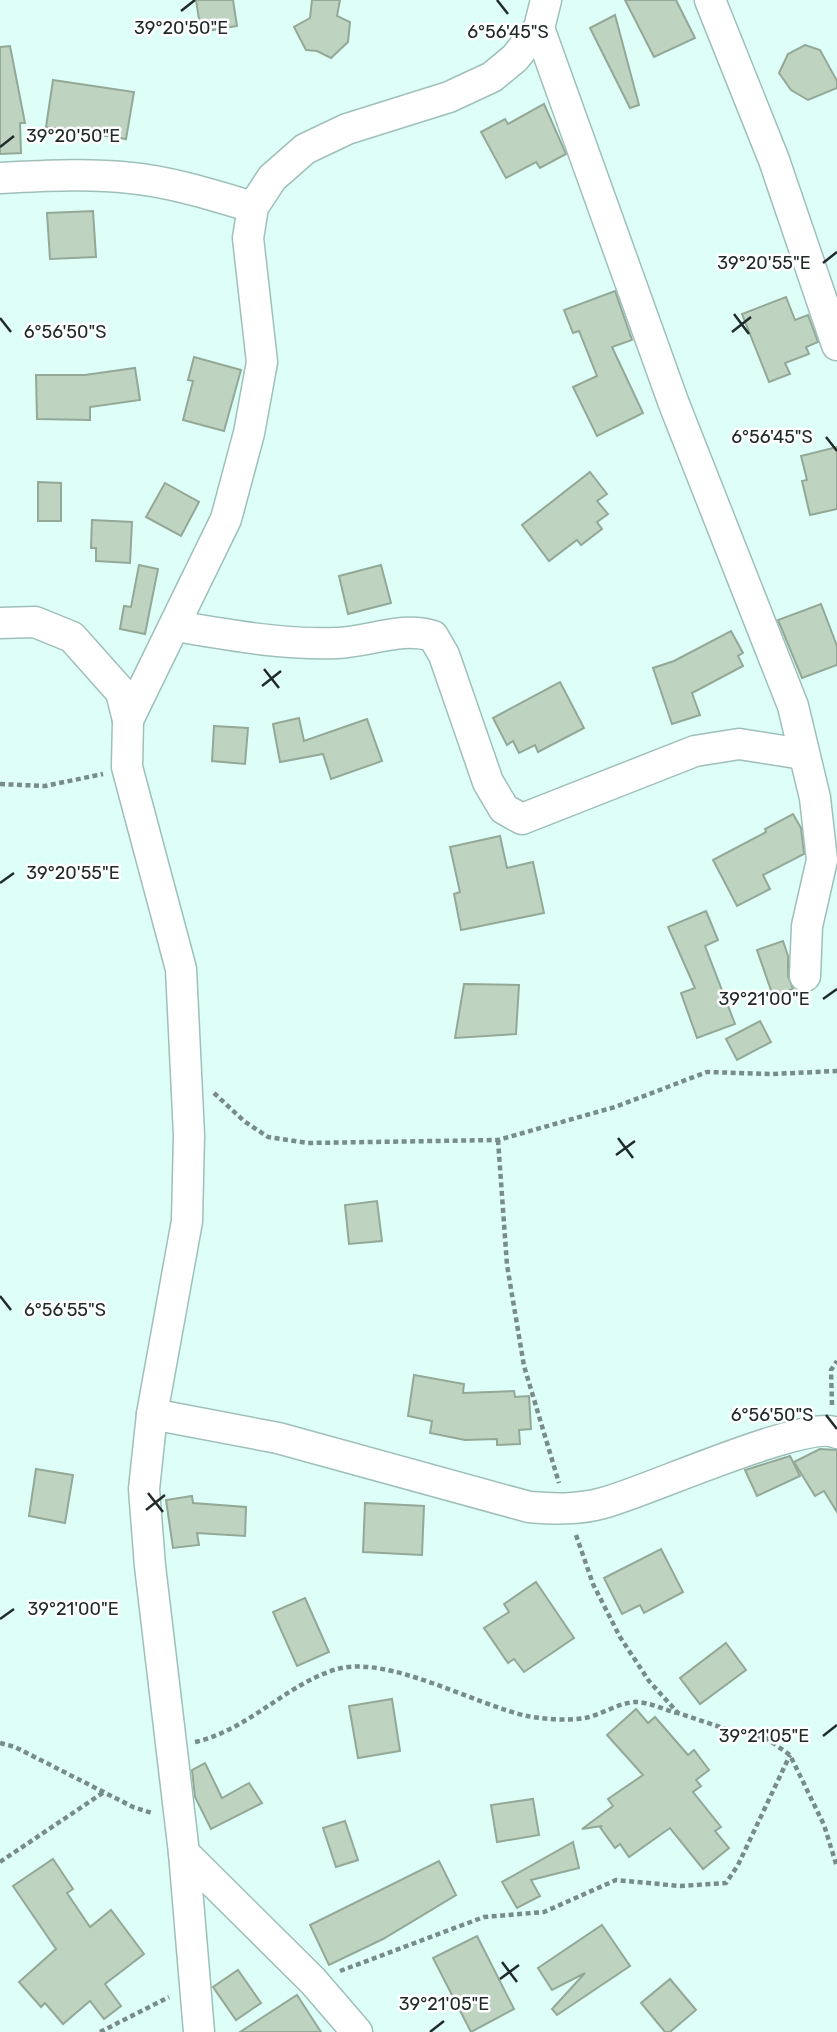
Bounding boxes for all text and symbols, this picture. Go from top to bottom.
text: 39°20'50"E [134,17,228,39]
text: 6°56'45"S [467,21,549,43]
text: 39°20'50"E [26,125,120,147]
text: 39°20'55"E [717,252,811,274]
text: 6°56'50"S [24,321,106,343]
text: 6°56'45"S [731,426,813,448]
text: 39°20'55"E [26,862,120,884]
text: 39°21'00"E [718,988,810,1010]
text: 6°56'55"S [24,1299,106,1321]
text: 6°56'50"S [731,1404,813,1426]
text: 39°21'00"E [27,1598,119,1620]
text: 39°21'05"E [719,1725,809,1747]
text: 39°21'05"E [399,1993,489,2015]

